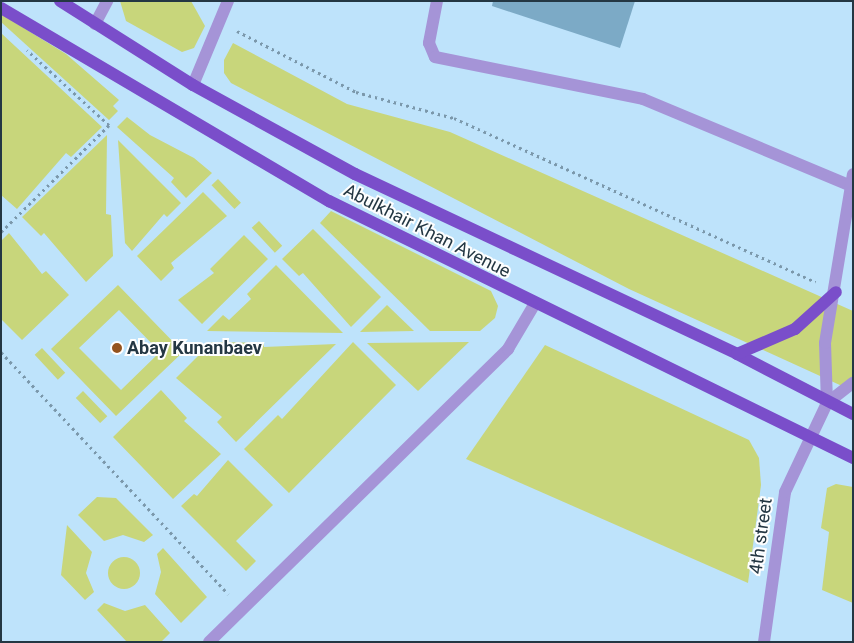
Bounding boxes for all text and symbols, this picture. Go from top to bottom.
street label: Abulkhair Khan Avenue [340,180,514,282]
place label: Abay Kunanbaev [127,337,262,359]
marker: Abay Kunanbaev [111,342,123,354]
street label: 4th street [745,497,777,575]

